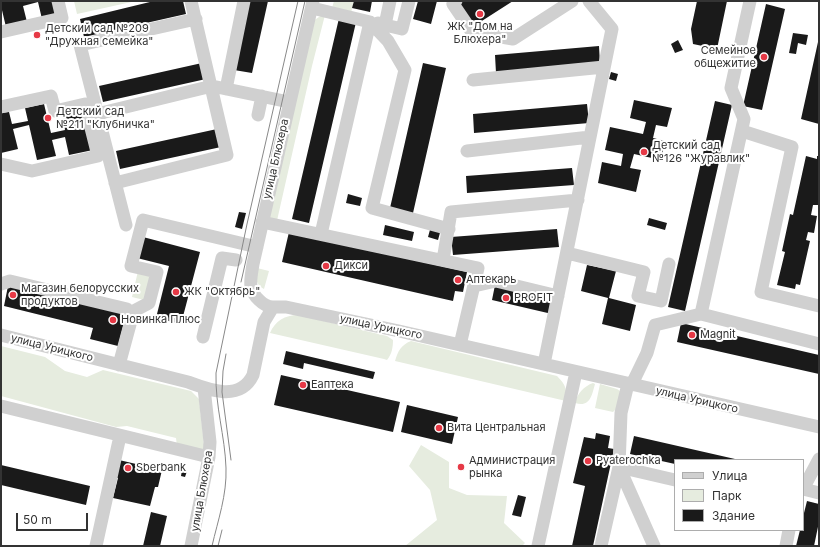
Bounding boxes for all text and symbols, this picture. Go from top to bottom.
marker: ЖК "Дом на Блюхера" [475,9,485,19]
place label: ЖК "Дом на Блюхера" [447,20,513,46]
place label: Детский сад №209 "Дружная семейка" [45,22,153,48]
marker: Детский сад №209 "Дружная семейка" [32,30,42,40]
place label: Семейное общежитие [694,44,756,70]
marker: Семейное общежитие [759,52,769,62]
place label: Детский сад №211 "Клубничка" [56,105,155,131]
marker: Детский сад №211 "Клубничка" [43,113,53,123]
street label: улица Блюхера [260,118,292,200]
place label: Детский сад №126 "Журавлик" [652,139,750,165]
marker: Детский сад №126 "Журавлик" [639,147,649,157]
place label: Дикси [334,259,368,273]
marker: Дикси [321,261,331,271]
place label: Аптекарь [466,273,516,287]
marker: Аптекарь [453,275,463,285]
place label: Магазин белорусских продуктов [21,282,139,308]
place label: ЖК "Октябрь" [184,285,260,299]
marker: ЖК "Октябрь" [171,287,181,297]
marker: Магазин белорусских продуктов [8,290,18,300]
place label: PROFIT [514,291,553,305]
marker: PROFIT [501,293,511,303]
street label: улица Урицкого [338,312,424,342]
place label: Новинка Плюс [121,313,200,327]
marker: Новинка Плюс [108,315,118,325]
place label: Magnit [700,328,736,342]
marker: Magnit [687,330,697,340]
street label: улица Урицкого [10,331,94,365]
place label: Еаптека [311,378,354,392]
marker: Еаптека [298,380,308,390]
street label: улица Урицкого [655,384,739,416]
place label: Вита Центральная [447,421,546,435]
marker: Вита Центральная [434,423,444,433]
street label: улица Блюхера [188,449,216,533]
place label: Администрация рынка [469,454,555,480]
place label: Pyaterochka [596,454,661,468]
marker: Pyaterochka [583,456,593,466]
legend [674,459,804,531]
place label: Sberbank [136,461,186,475]
marker: Администрация рынка [456,462,466,472]
marker: Sberbank [123,463,133,473]
text: Улица [712,468,747,483]
text: Парк [712,488,742,503]
scale bar [18,505,90,531]
text: Здание [712,508,755,523]
text: 50 m [23,512,52,527]

